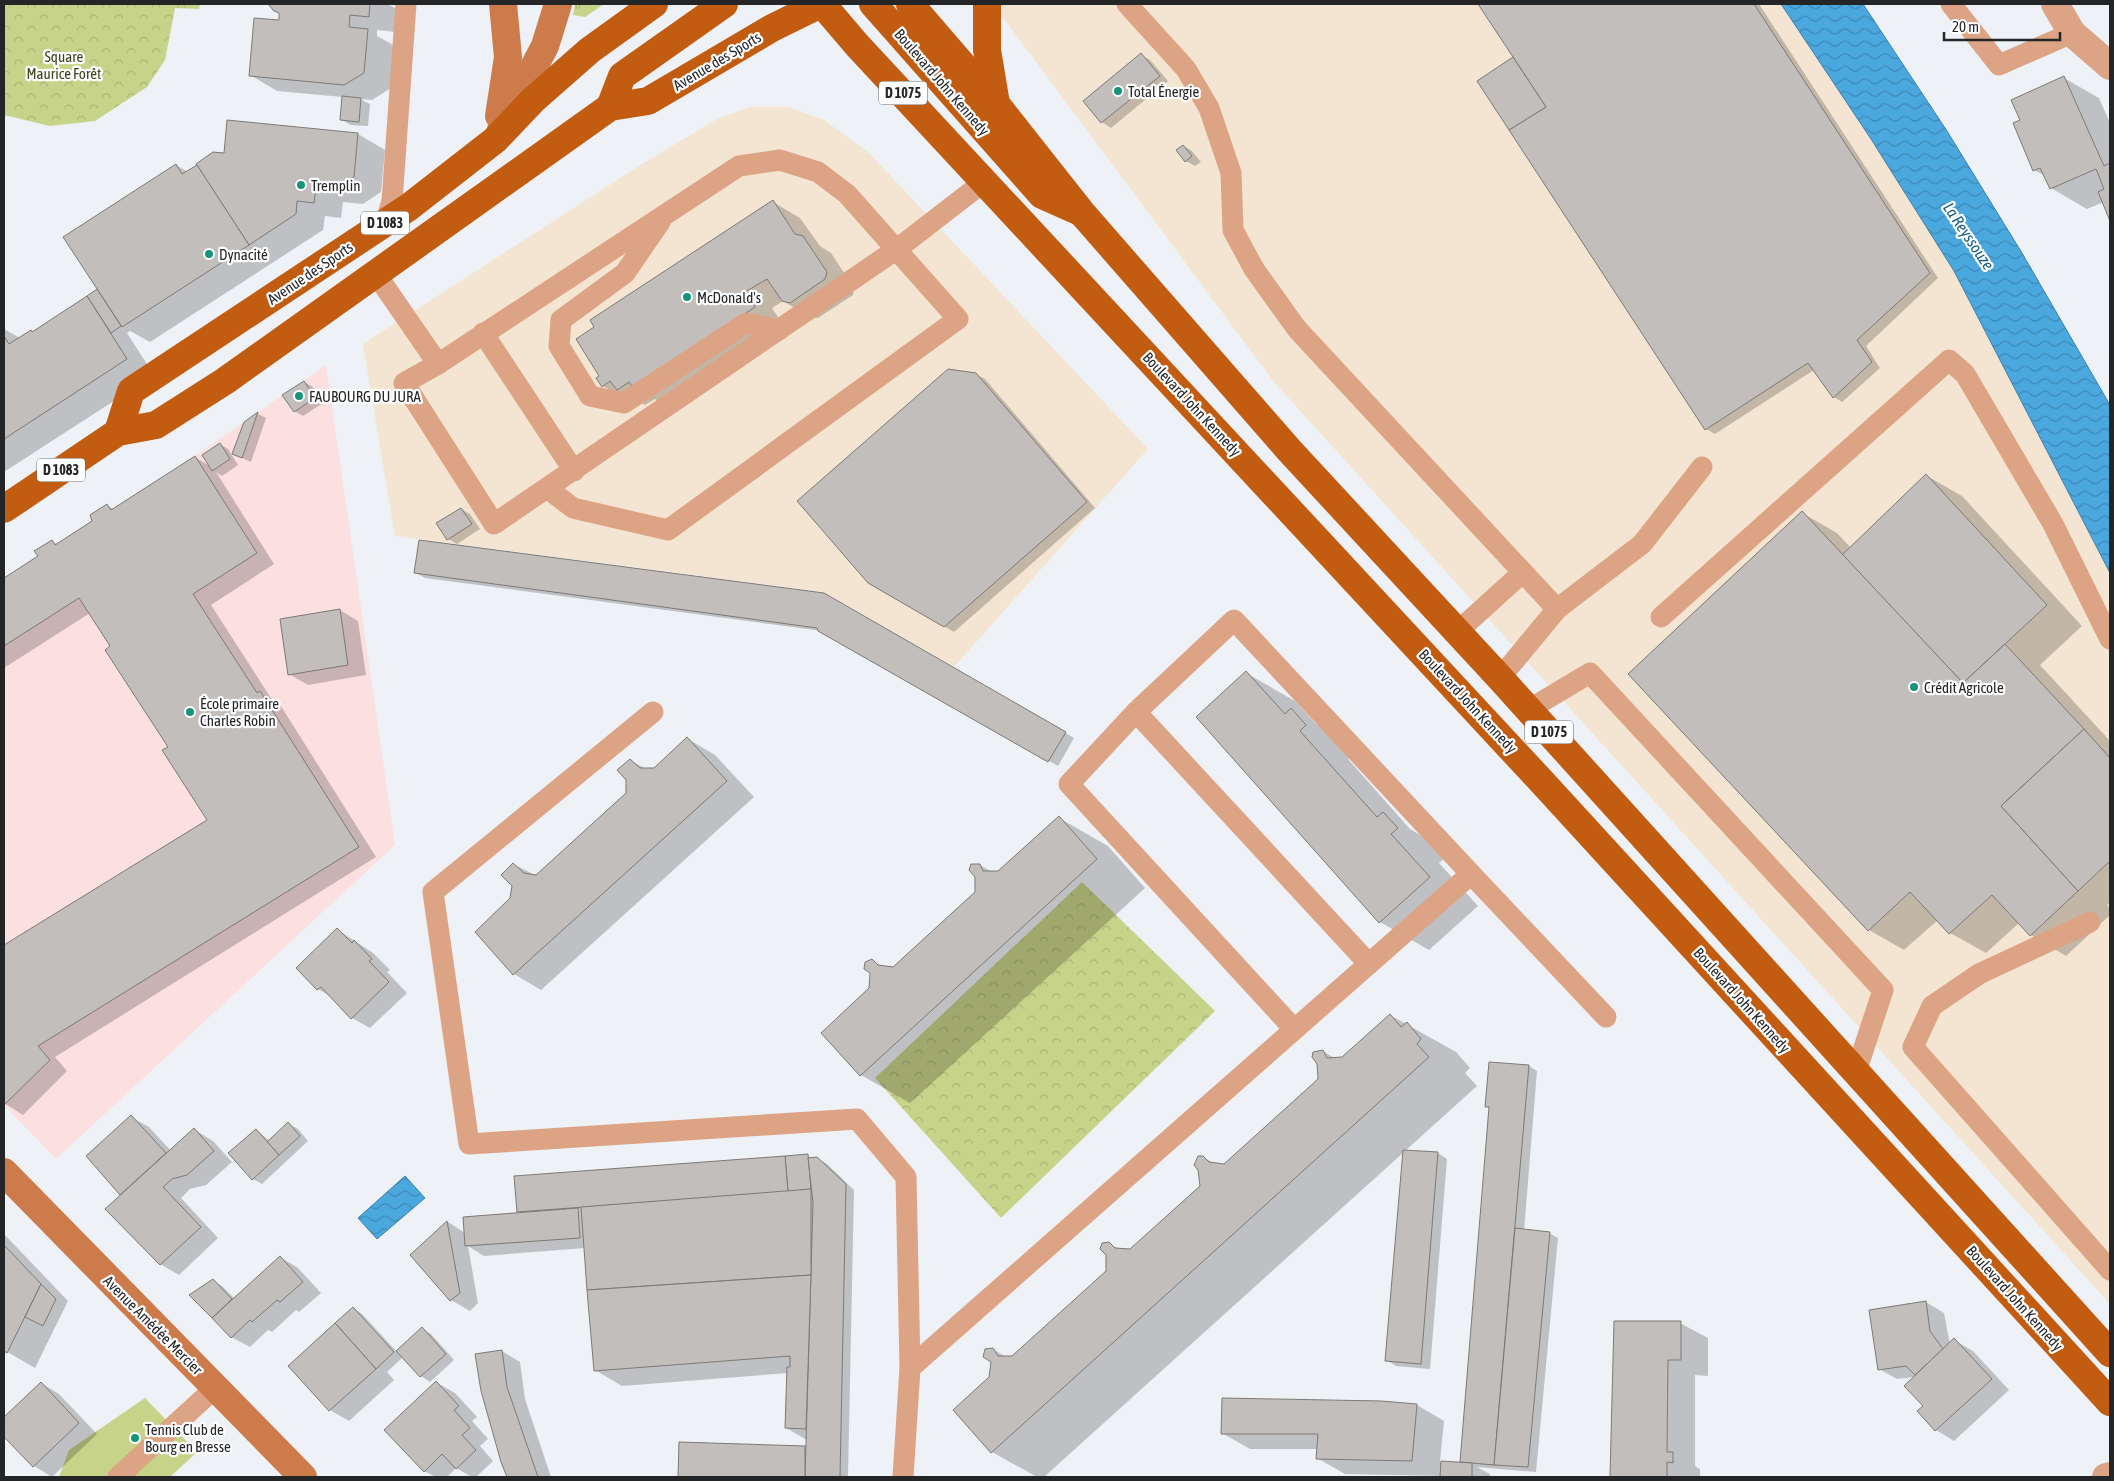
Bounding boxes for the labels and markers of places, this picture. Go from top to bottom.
place label: Total Énergie [1128,83,1199,100]
marker: Total Énergie [1112,85,1124,97]
place label: Tremplin [311,177,361,194]
marker: Tremplin [295,179,307,191]
place label: Dynacité [219,246,268,263]
marker: Dynacité [203,248,215,260]
place label: McDonald's [697,289,761,306]
marker: McDonald's [681,291,693,303]
place label: FAUBOURG DU JURA [309,388,421,405]
marker: FAUBOURG DU JURA [293,390,305,402]
place label: Crédit Agricole [1924,679,2004,696]
marker: Crédit Agricole [1908,681,1920,693]
place label: École primaire Charles Robin [200,695,279,729]
marker: École primaire Charles Robin [184,706,196,718]
place label: Tennis Club de Bourg en Bresse [145,1421,231,1455]
marker: Tennis Club de Bourg en Bresse [129,1432,141,1444]

